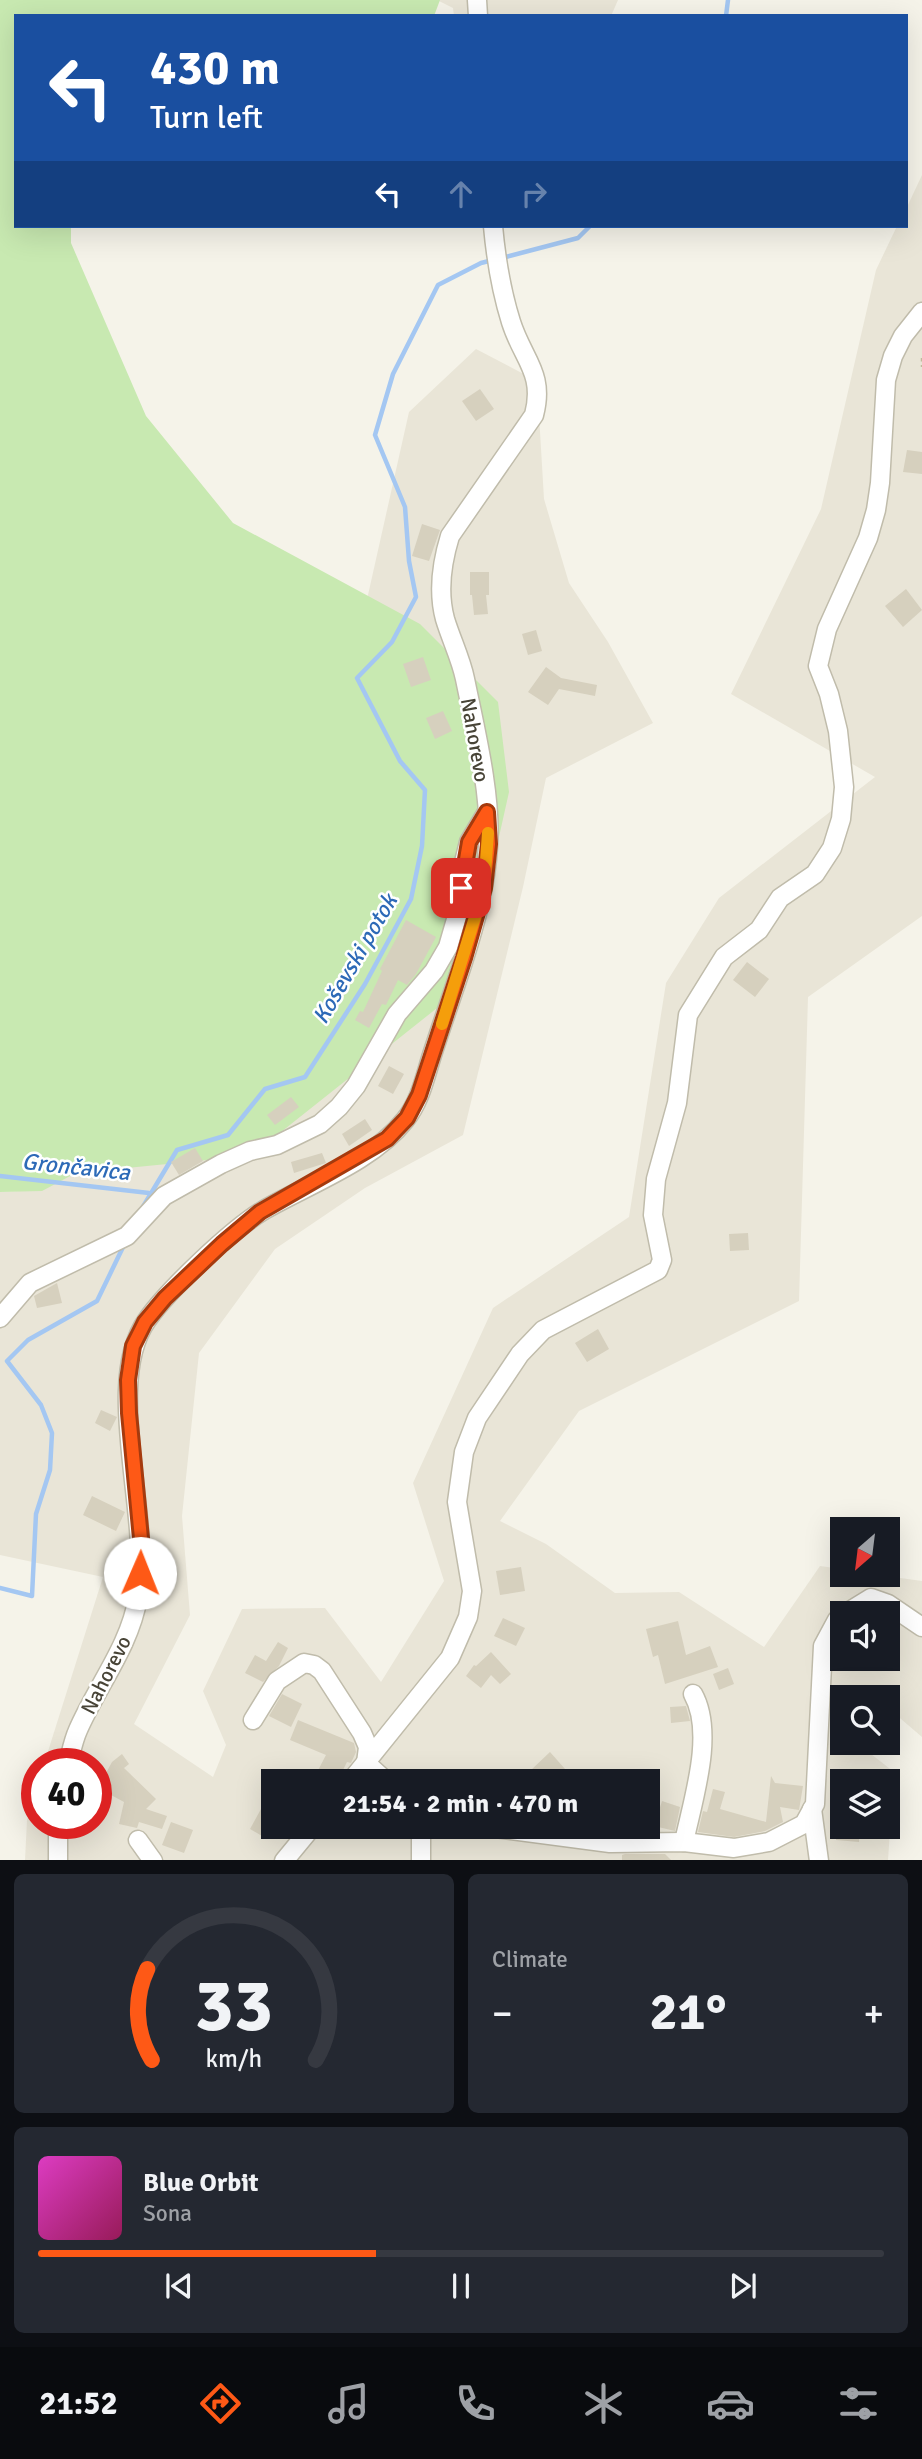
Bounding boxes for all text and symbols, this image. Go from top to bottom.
text: 430 m [150,38,280,98]
icon: left [35,42,126,133]
text: Turn left [150,98,263,137]
icon: left [369,175,407,213]
icon: ahead [442,175,480,213]
icon: right [515,175,553,213]
street label: Nahorevo [455,696,495,784]
pin [431,858,491,918]
icon: arrive [442,869,480,907]
water label: Koševski potok [306,887,405,1029]
water label: Grončavica [21,1147,133,1187]
north arrow [830,1517,900,1587]
map controls [830,1517,900,1839]
position arrow [103,1536,177,1610]
button: sound [830,1601,900,1671]
street label: Nahorevo [75,1631,137,1719]
button: search [830,1685,900,1755]
speed limit sign: 40 [21,1748,112,1839]
button: layers [830,1769,900,1839]
text: 21:54 · 2 min · 470 m [343,1788,578,1820]
text: Climate [492,1945,568,1974]
text: 33 [195,1962,273,2051]
text: 21° [650,1980,726,2044]
text: − [492,1990,513,2037]
text: + [863,1990,884,2037]
text: km/h [206,2042,262,2073]
text: Blue Orbit [143,2167,259,2199]
text: Sona [143,2199,192,2228]
icon: previous [160,2267,198,2305]
icon: pause [442,2267,480,2305]
icon: next [724,2267,762,2305]
icon: directions [196,2379,245,2428]
icon: music [324,2379,373,2428]
icon: phone [451,2379,500,2428]
icon: climate [579,2379,628,2428]
icon: car [706,2379,755,2428]
icon: filters [834,2379,883,2428]
text: 21:52 [39,2384,118,2423]

